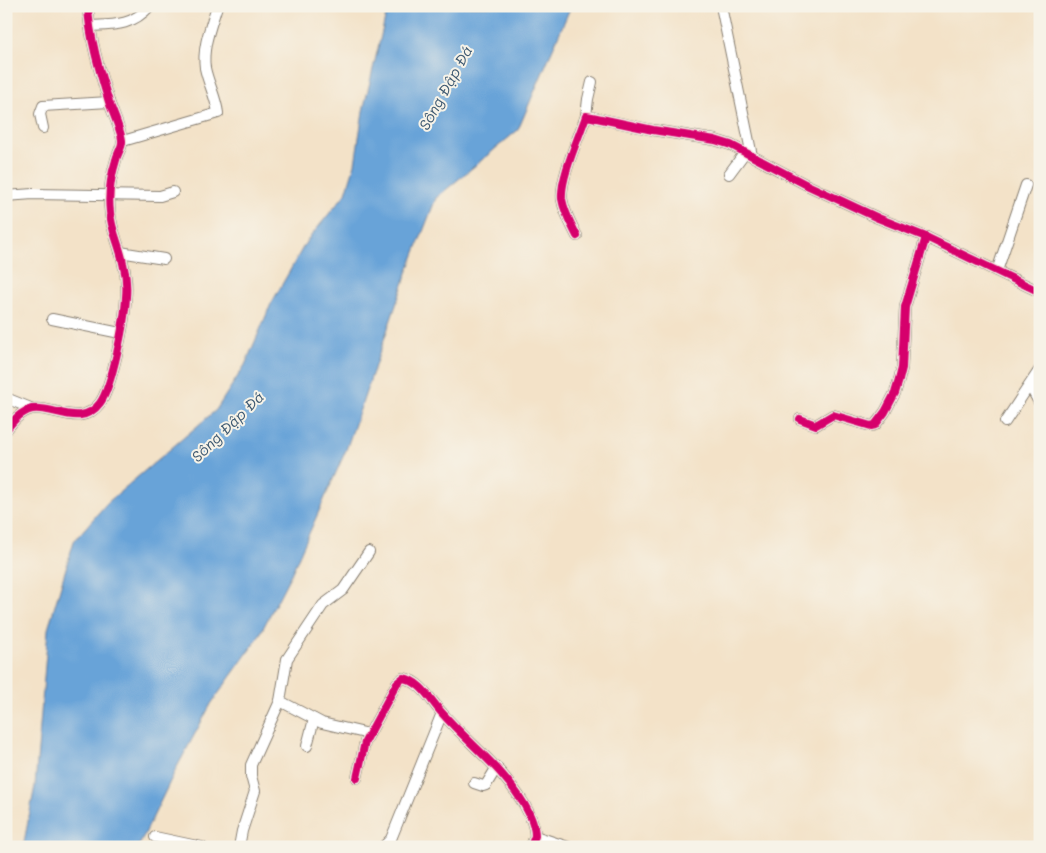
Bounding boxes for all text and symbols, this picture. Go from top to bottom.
water label: Sông Đập Đá [414,42,477,133]
water label: Sông Đập Đá [187,387,268,466]

